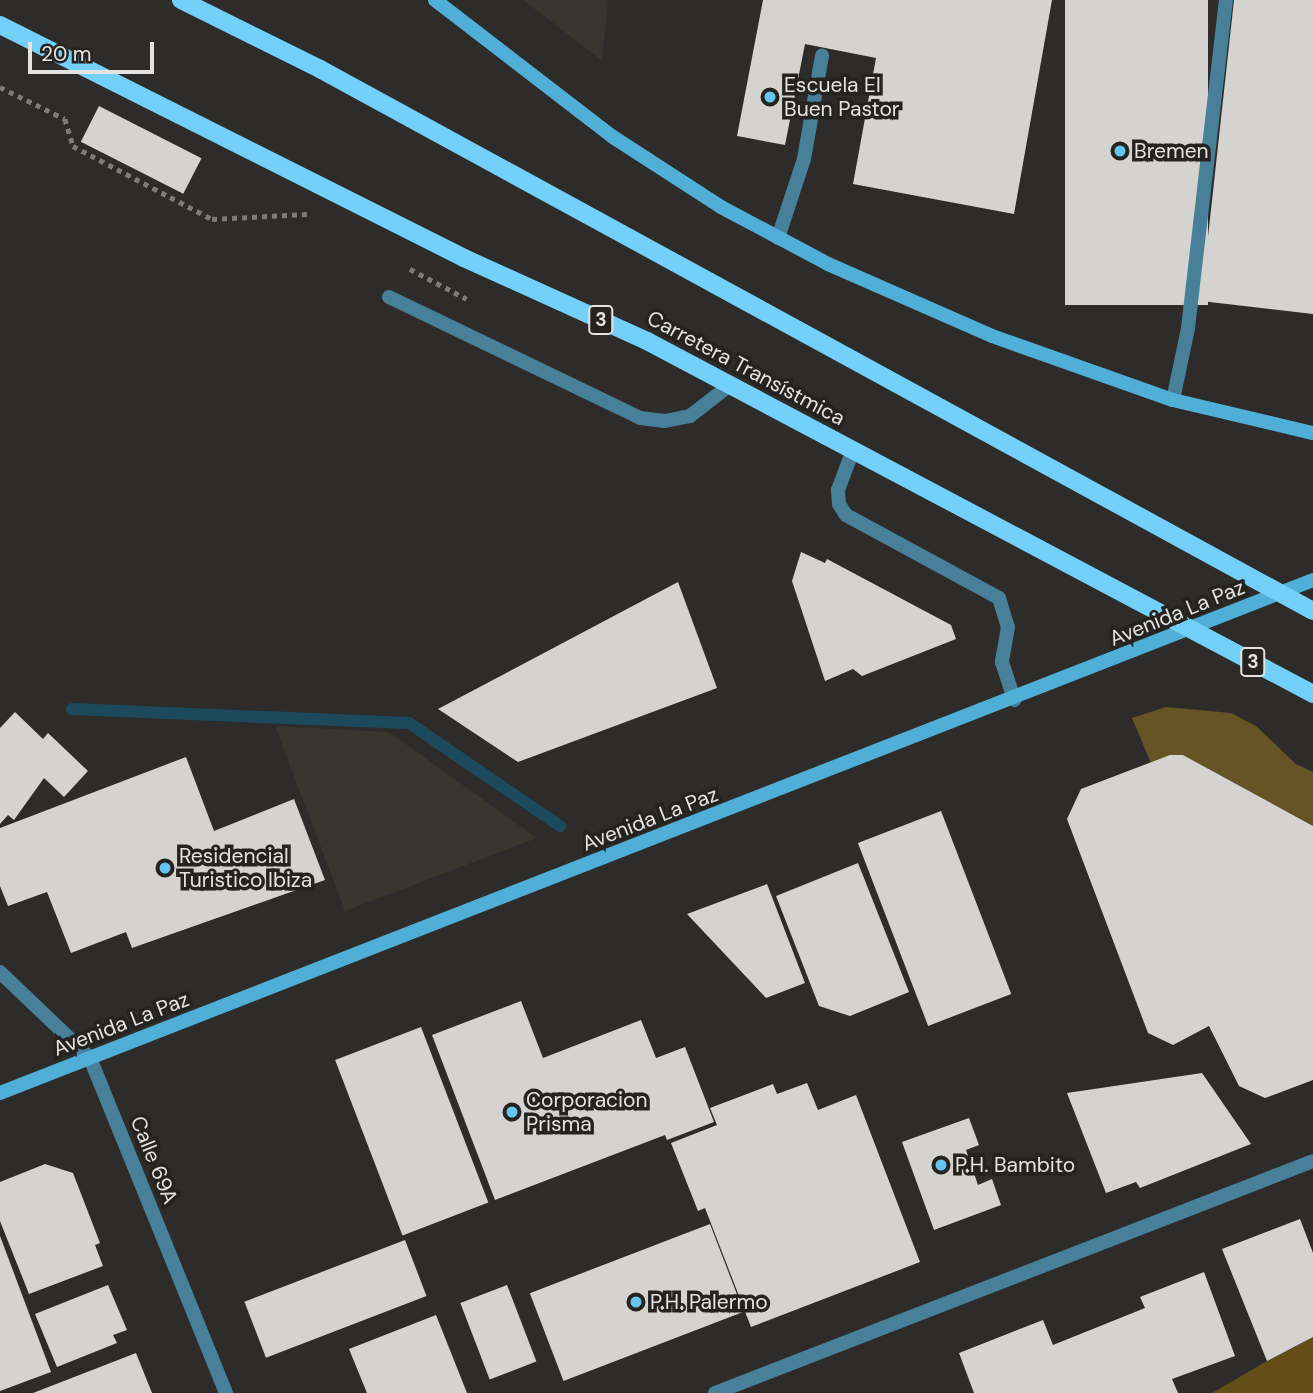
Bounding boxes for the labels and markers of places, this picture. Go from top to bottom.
place label: Escuela El Buen Pastor [784,72,900,122]
marker: Escuela El Buen Pastor [762,89,778,105]
place label: Bremen [1134,138,1209,164]
marker: Bremen [1112,143,1128,159]
place label: Residencial Turistico Ibiza [179,843,312,893]
marker: Residencial Turistico Ibiza [157,860,173,876]
place label: Corporacion Prisma [526,1087,648,1137]
marker: Corporacion Prisma [504,1104,520,1120]
place label: P.H. Bambito [955,1152,1075,1178]
marker: P.H. Bambito [933,1157,949,1173]
place label: P.H. Palermo [650,1289,768,1315]
marker: P.H. Palermo [628,1294,644,1310]

